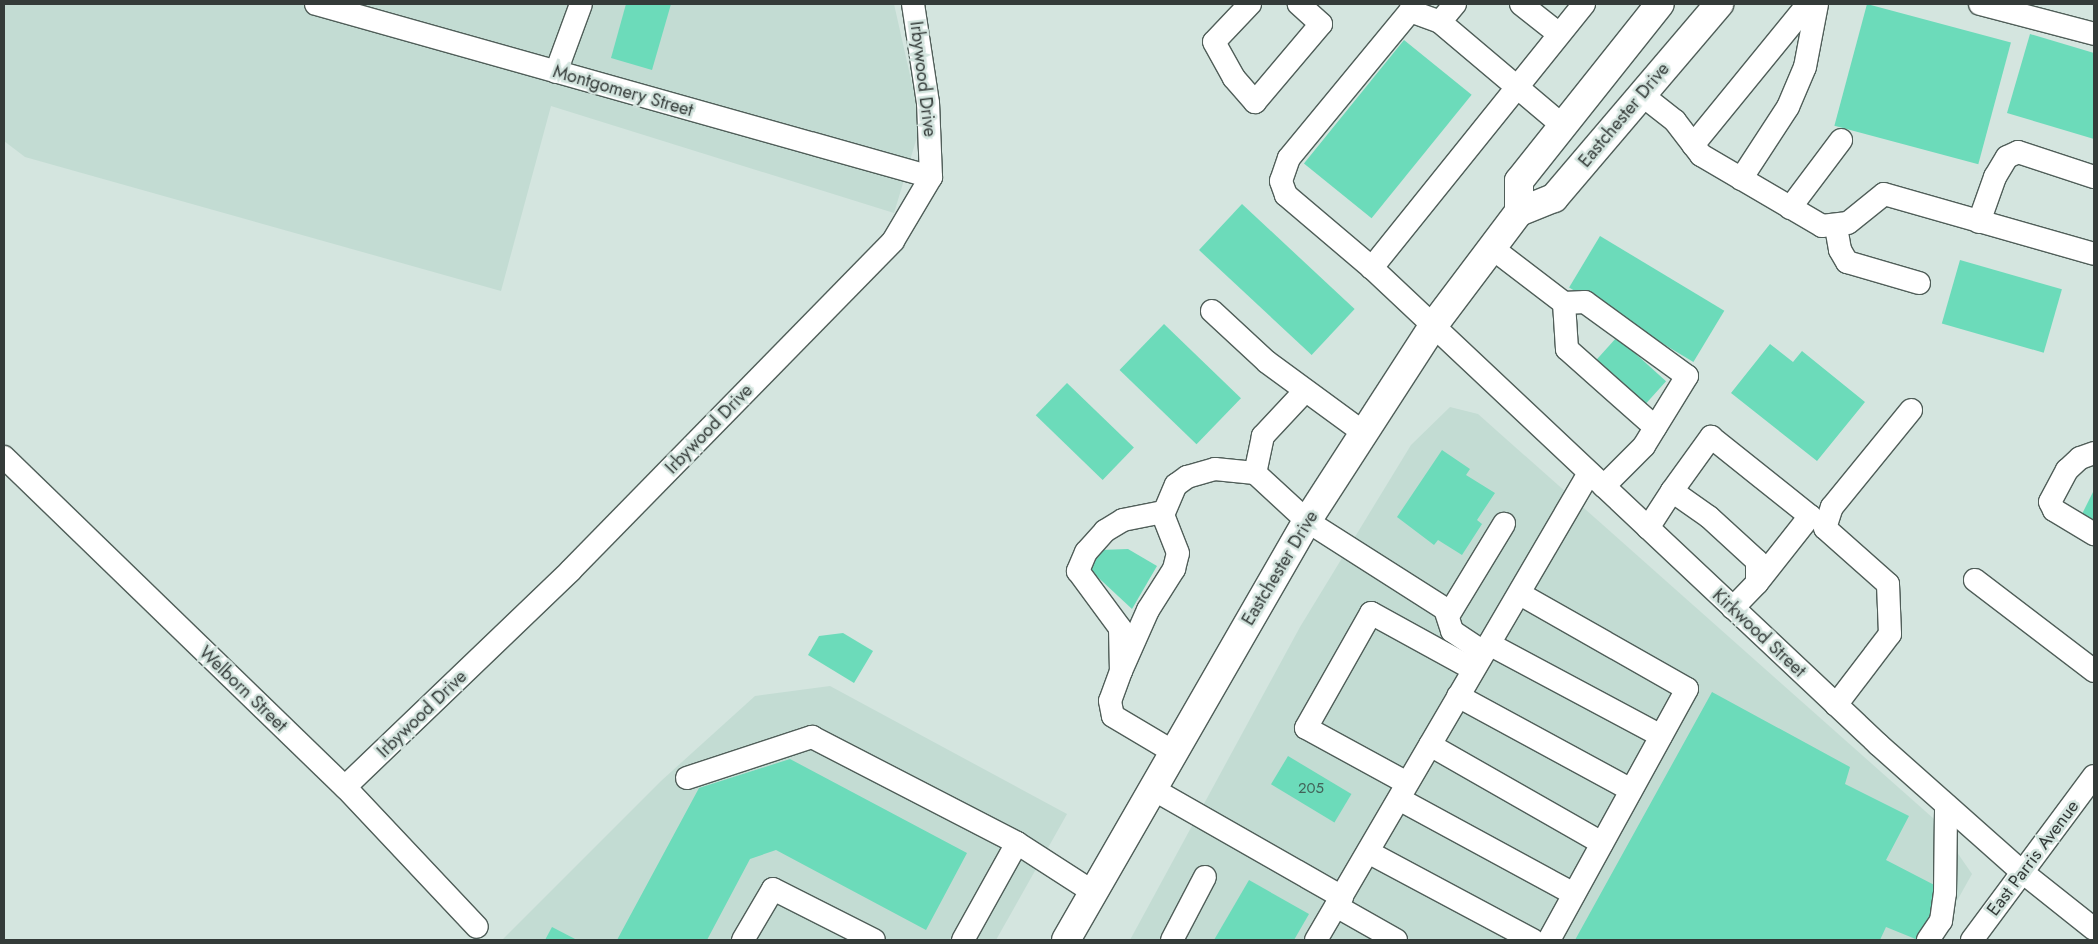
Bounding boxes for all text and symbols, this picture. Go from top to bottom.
street label: Irbywood Drive [905,20,941,138]
street label: Eastchester Drive [1574,58,1674,172]
street label: Montgomery Street [551,61,695,121]
street label: Irbywood Drive [661,380,757,478]
street label: Eastchester Drive [1237,507,1323,629]
street label: Kirkwood Street [1708,584,1810,682]
street label: Welborn Street [195,642,291,736]
street label: Irbywood Drive [373,666,471,762]
house number: 205 [1298,780,1324,798]
street label: East Parris Avenue [1982,796,2084,920]

